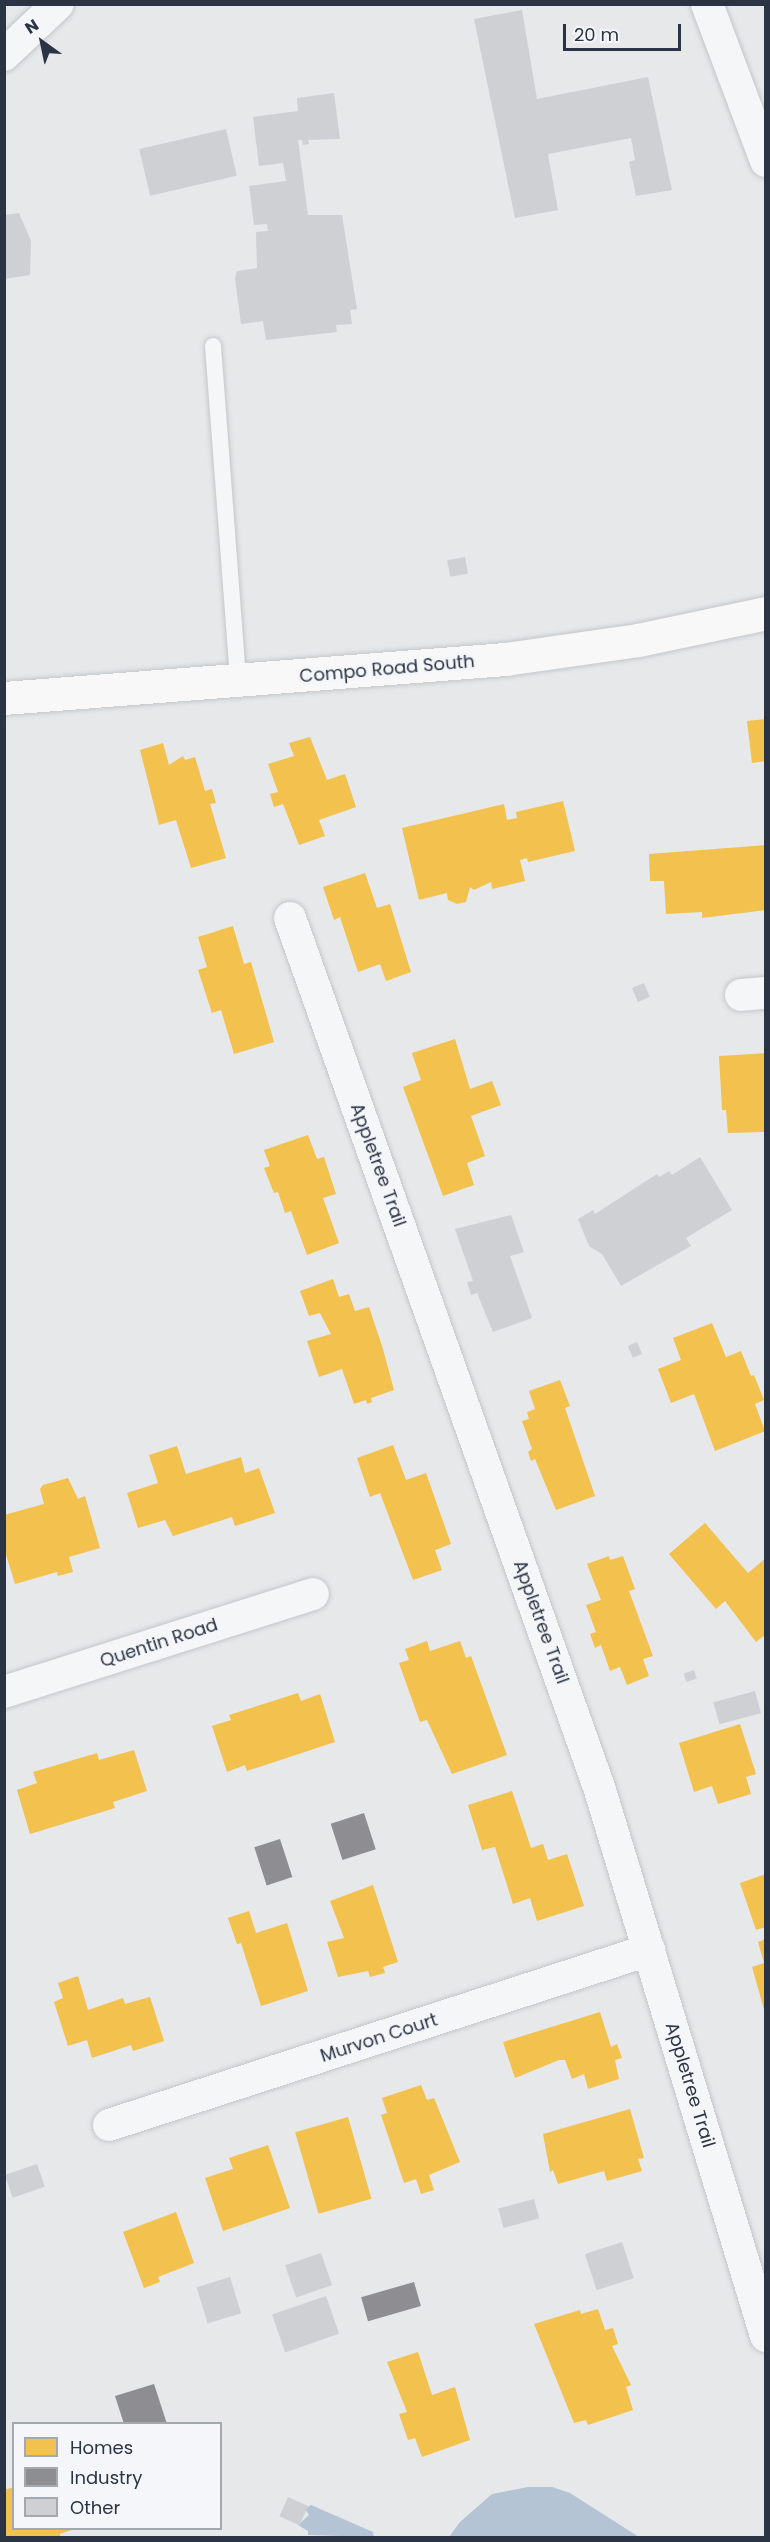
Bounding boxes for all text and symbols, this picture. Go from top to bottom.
north arrow [12,12,72,72]
scale bar [566,12,684,50]
text: N [21,14,43,39]
text: 20 m [574,22,619,47]
street label: Compo Road South [299,651,475,687]
street label: Appletree Trail [346,1100,410,1230]
street label: Appletree Trail [509,1557,573,1687]
street label: Quentin Road [97,1614,221,1672]
street label: Murvon Court [318,2009,440,2067]
street label: Appletree Trail [661,2020,719,2150]
legend [12,2422,222,2530]
text: Homes [70,2435,133,2460]
text: Industry [70,2465,142,2490]
text: Other [70,2495,120,2520]

